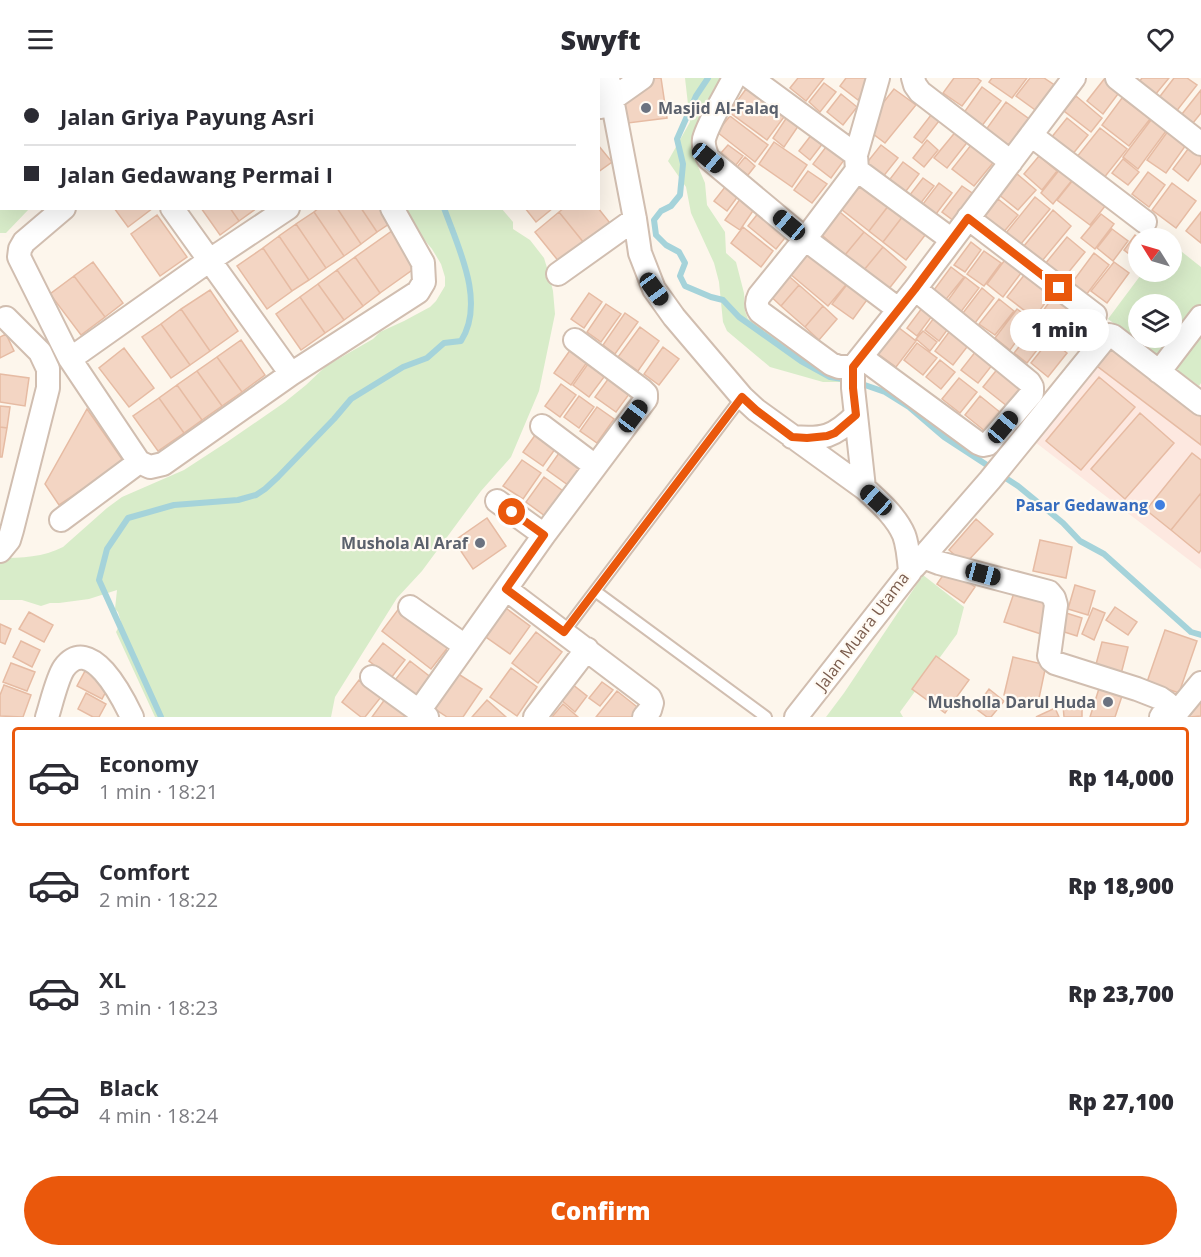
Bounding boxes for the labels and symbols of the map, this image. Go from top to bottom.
place label: Masjid Al-Falaq [658,97,779,119]
marker: Masjid Al-Falaq [639,101,653,115]
car [688,140,728,176]
car [769,207,809,243]
north arrow [1128,228,1182,282]
car [636,269,672,309]
route end [1045,274,1072,301]
callout: 1 min [1010,309,1108,351]
car [615,396,651,436]
car [985,407,1021,447]
car [857,481,895,519]
place label: Pasar Gedawang [1016,494,1148,516]
route start [498,498,525,525]
marker: Pasar Gedawang [1153,498,1167,512]
place label: Mushola Al Araf [341,532,469,554]
marker: Mushola Al Araf [473,536,487,550]
car [963,561,1003,587]
street label: Jalan Muara Utama [809,567,914,696]
place label: Musholla Darul Huda [928,691,1096,713]
marker: Musholla Darul Huda [1101,695,1115,709]

